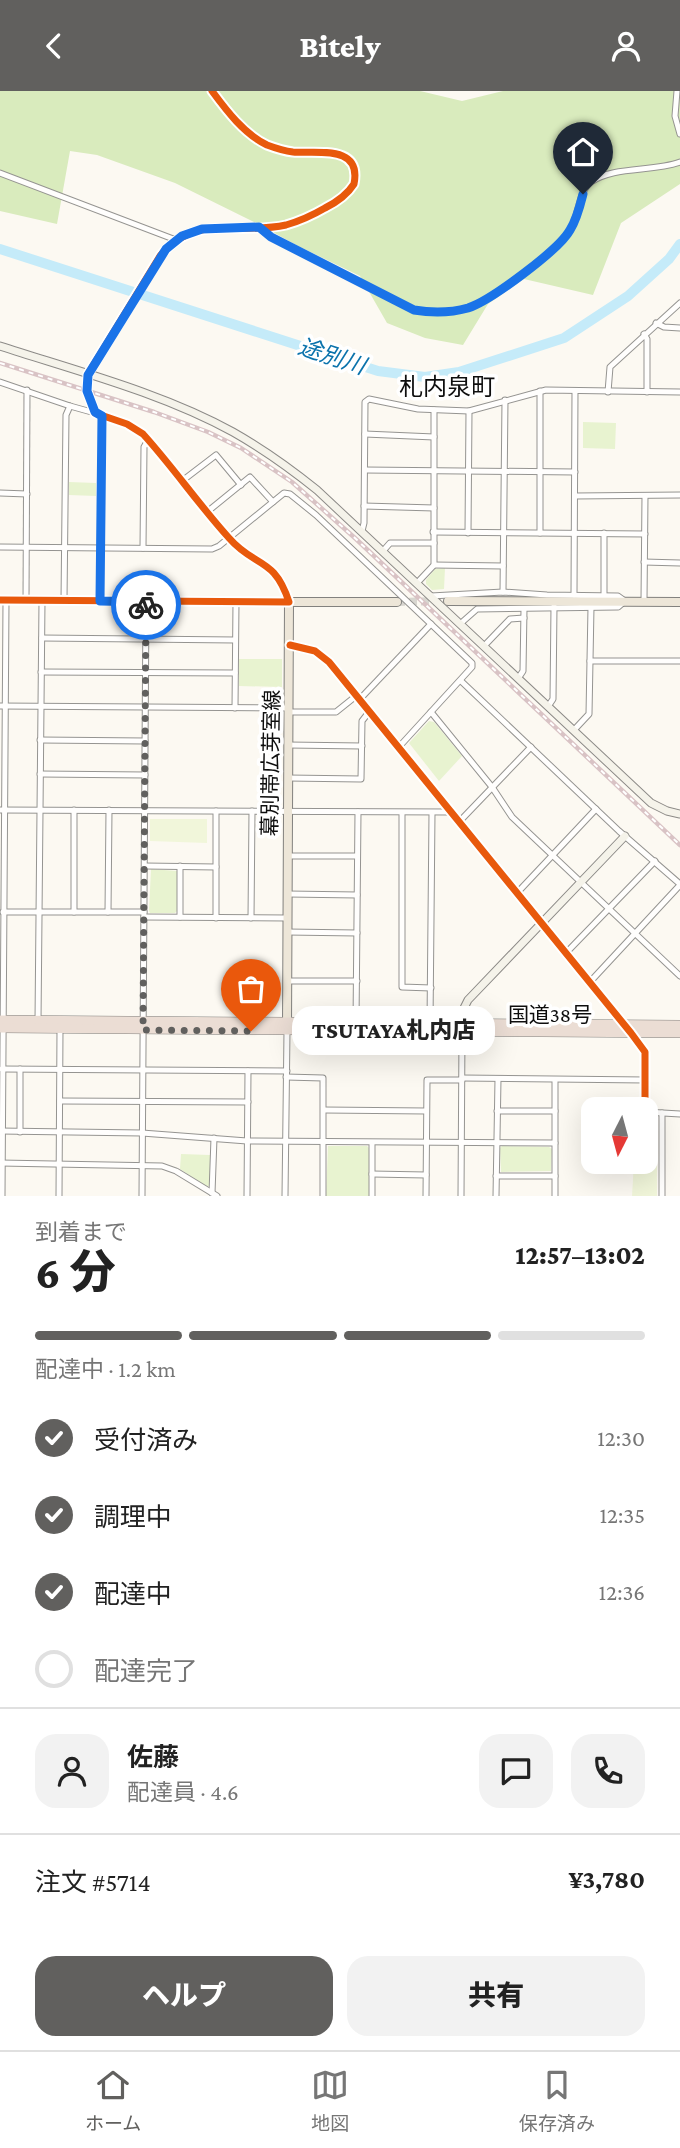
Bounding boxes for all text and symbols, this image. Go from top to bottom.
icon: back [35,27,73,65]
icon: person [607,27,645,65]
text: Bitely [299,28,381,64]
pin [553,122,613,194]
icon: home [564,133,602,171]
water label: 途別川 [295,333,372,380]
district label: 札内泉町 [399,373,495,400]
courier [111,570,181,640]
icon: bike [127,586,165,624]
street label: 幕別帯広芽室線 [258,689,284,837]
pin [221,959,281,1031]
icon: bag [232,970,270,1008]
street label: 国道38号 [508,1003,592,1027]
callout: TSUTAYA札内店 [293,1007,496,1055]
text: TSUTAYA札内店 [312,1017,475,1043]
north arrow [581,1097,658,1174]
map controls [581,1097,658,1174]
text: 到着まで [35,1219,127,1245]
text: 12:57–13:02 [515,1241,645,1270]
text: 6 分 [35,1247,116,1298]
text: 配達中 · 1.2 km [35,1356,176,1382]
icon: check [35,1419,73,1457]
text: 12:30 [597,1425,645,1451]
text: 受付済み [94,1426,198,1455]
icon: check [35,1496,73,1534]
text: 12:35 [599,1502,645,1528]
text: 調理中 [94,1503,172,1532]
icon: check [35,1573,73,1611]
text: 12:36 [599,1579,645,1605]
text: 配達中 [94,1580,172,1609]
text: 配達完了 [94,1657,198,1686]
button: person [35,1734,109,1808]
button: chat [479,1734,553,1808]
button: phone [571,1734,645,1808]
text: 佐藤 [127,1743,179,1772]
text: 配達員 · 4.6 [127,1779,239,1805]
text: ¥3,780 [568,1865,645,1894]
text: 注文 #5714 [35,1868,151,1897]
button: ヘルプ [35,1956,333,2036]
button: 共有 [347,1956,645,2036]
tab: ホーム [85,2066,141,2135]
tab: 地図 [311,2066,349,2135]
tab: 保存済み [519,2066,595,2135]

